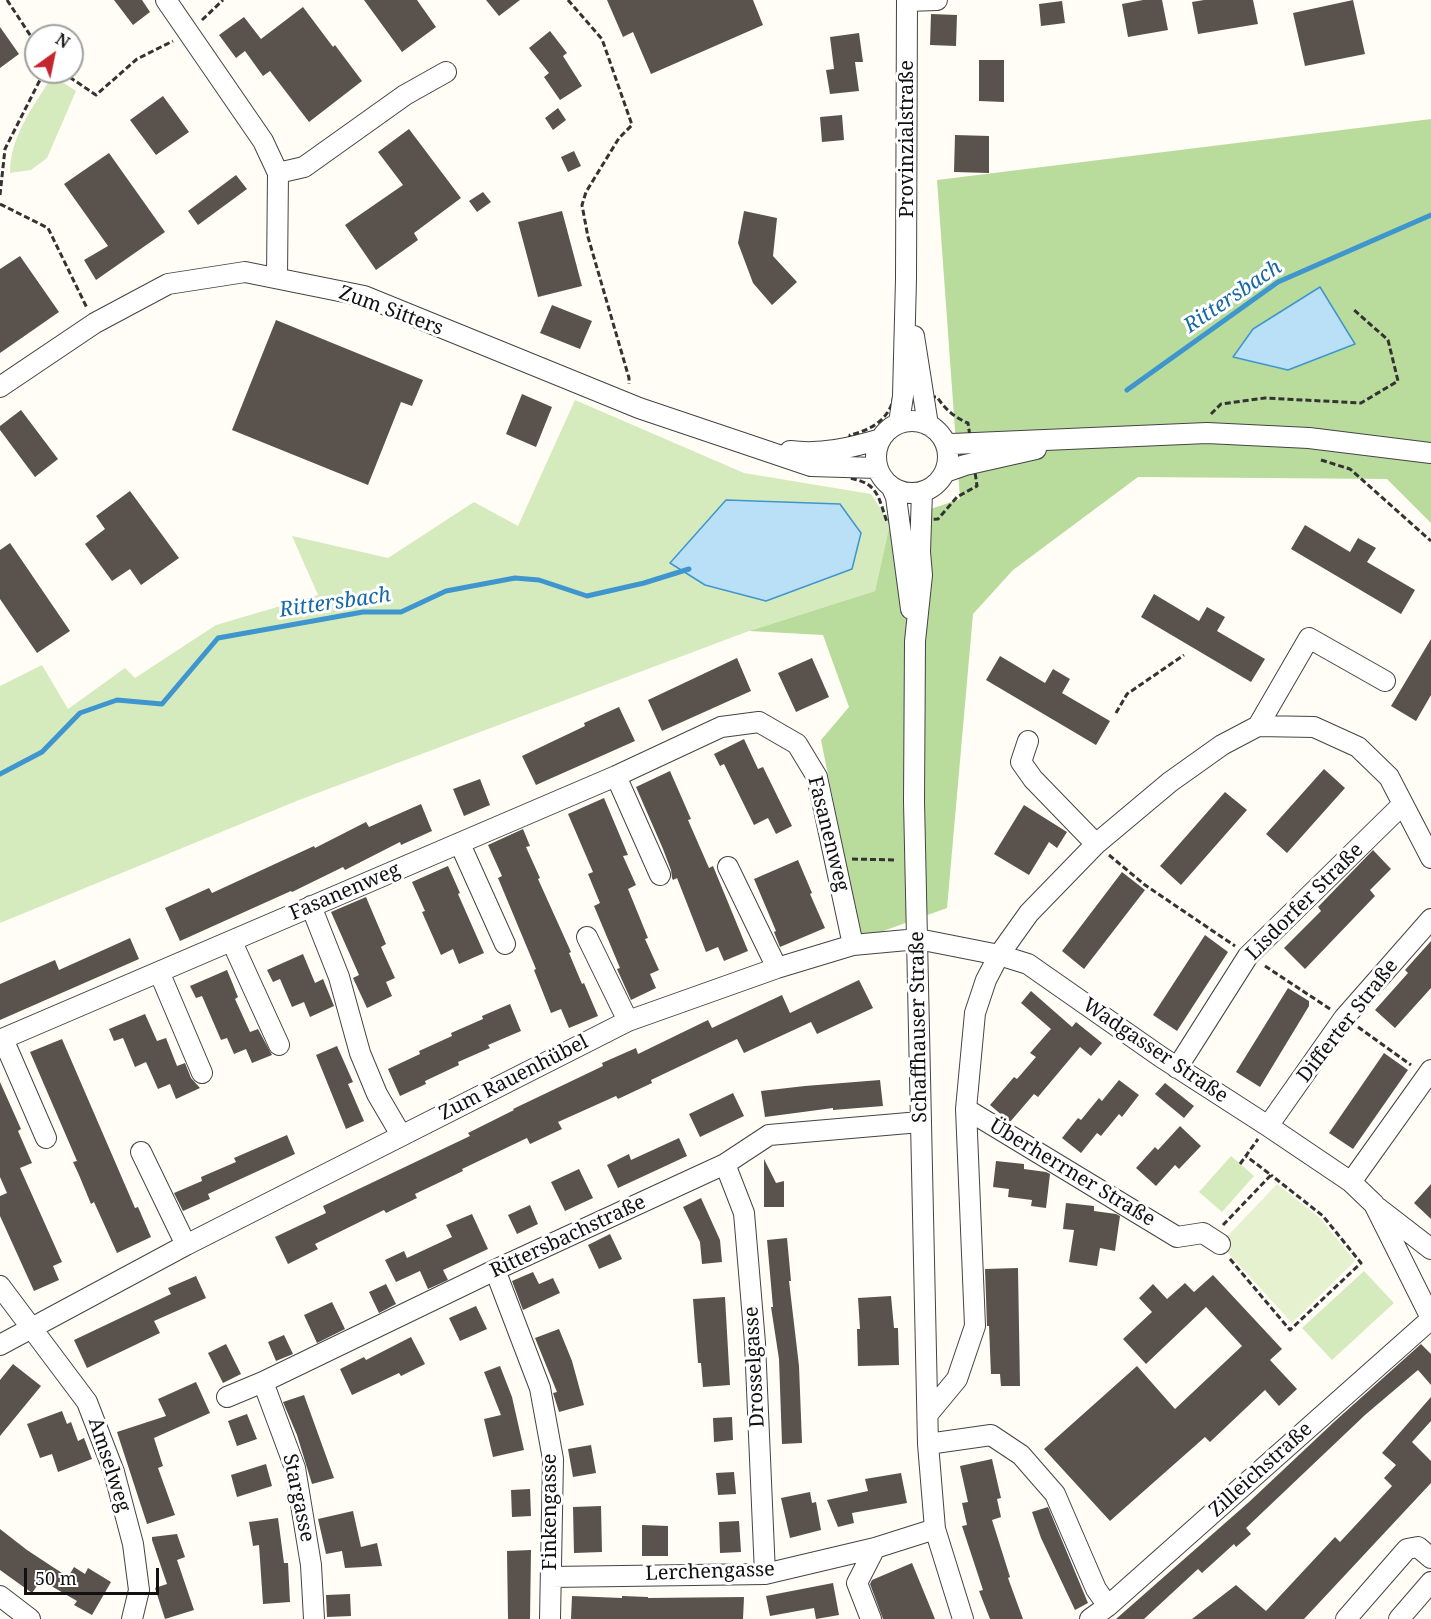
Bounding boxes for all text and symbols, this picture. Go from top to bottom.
north arrow [24,24,84,84]
text: N [51,28,74,53]
street label: Provinzialstraße [895,60,919,218]
water label: Rittersbach [1179,255,1287,339]
street label: Zum Sitters [336,281,446,341]
water label: Rittersbach [278,583,392,623]
street label: Fasanenweg [802,774,854,894]
street label: Lisdorfer Straße [1241,838,1369,966]
street label: Fasanenweg [286,858,404,926]
street label: Schaffhauser Straße [905,931,933,1123]
street label: Differter Straße [1293,955,1403,1087]
street label: Wadgasser Straße [1078,993,1232,1109]
street label: Zum Rauenhübel [436,1030,592,1126]
street label: Überherrner Straße [985,1114,1159,1232]
street label: Rittersbachstraße [486,1190,650,1284]
street label: Drosselgasse [740,1306,770,1428]
street label: Amselweg [83,1415,135,1515]
street label: Zilleichstraße [1205,1418,1317,1522]
street label: Stargasse [277,1452,319,1544]
street label: Finkengasse [538,1454,562,1570]
scale bar [27,1556,162,1594]
street label: Lerchengasse [645,1558,775,1586]
text: 50 m [35,1566,77,1590]

